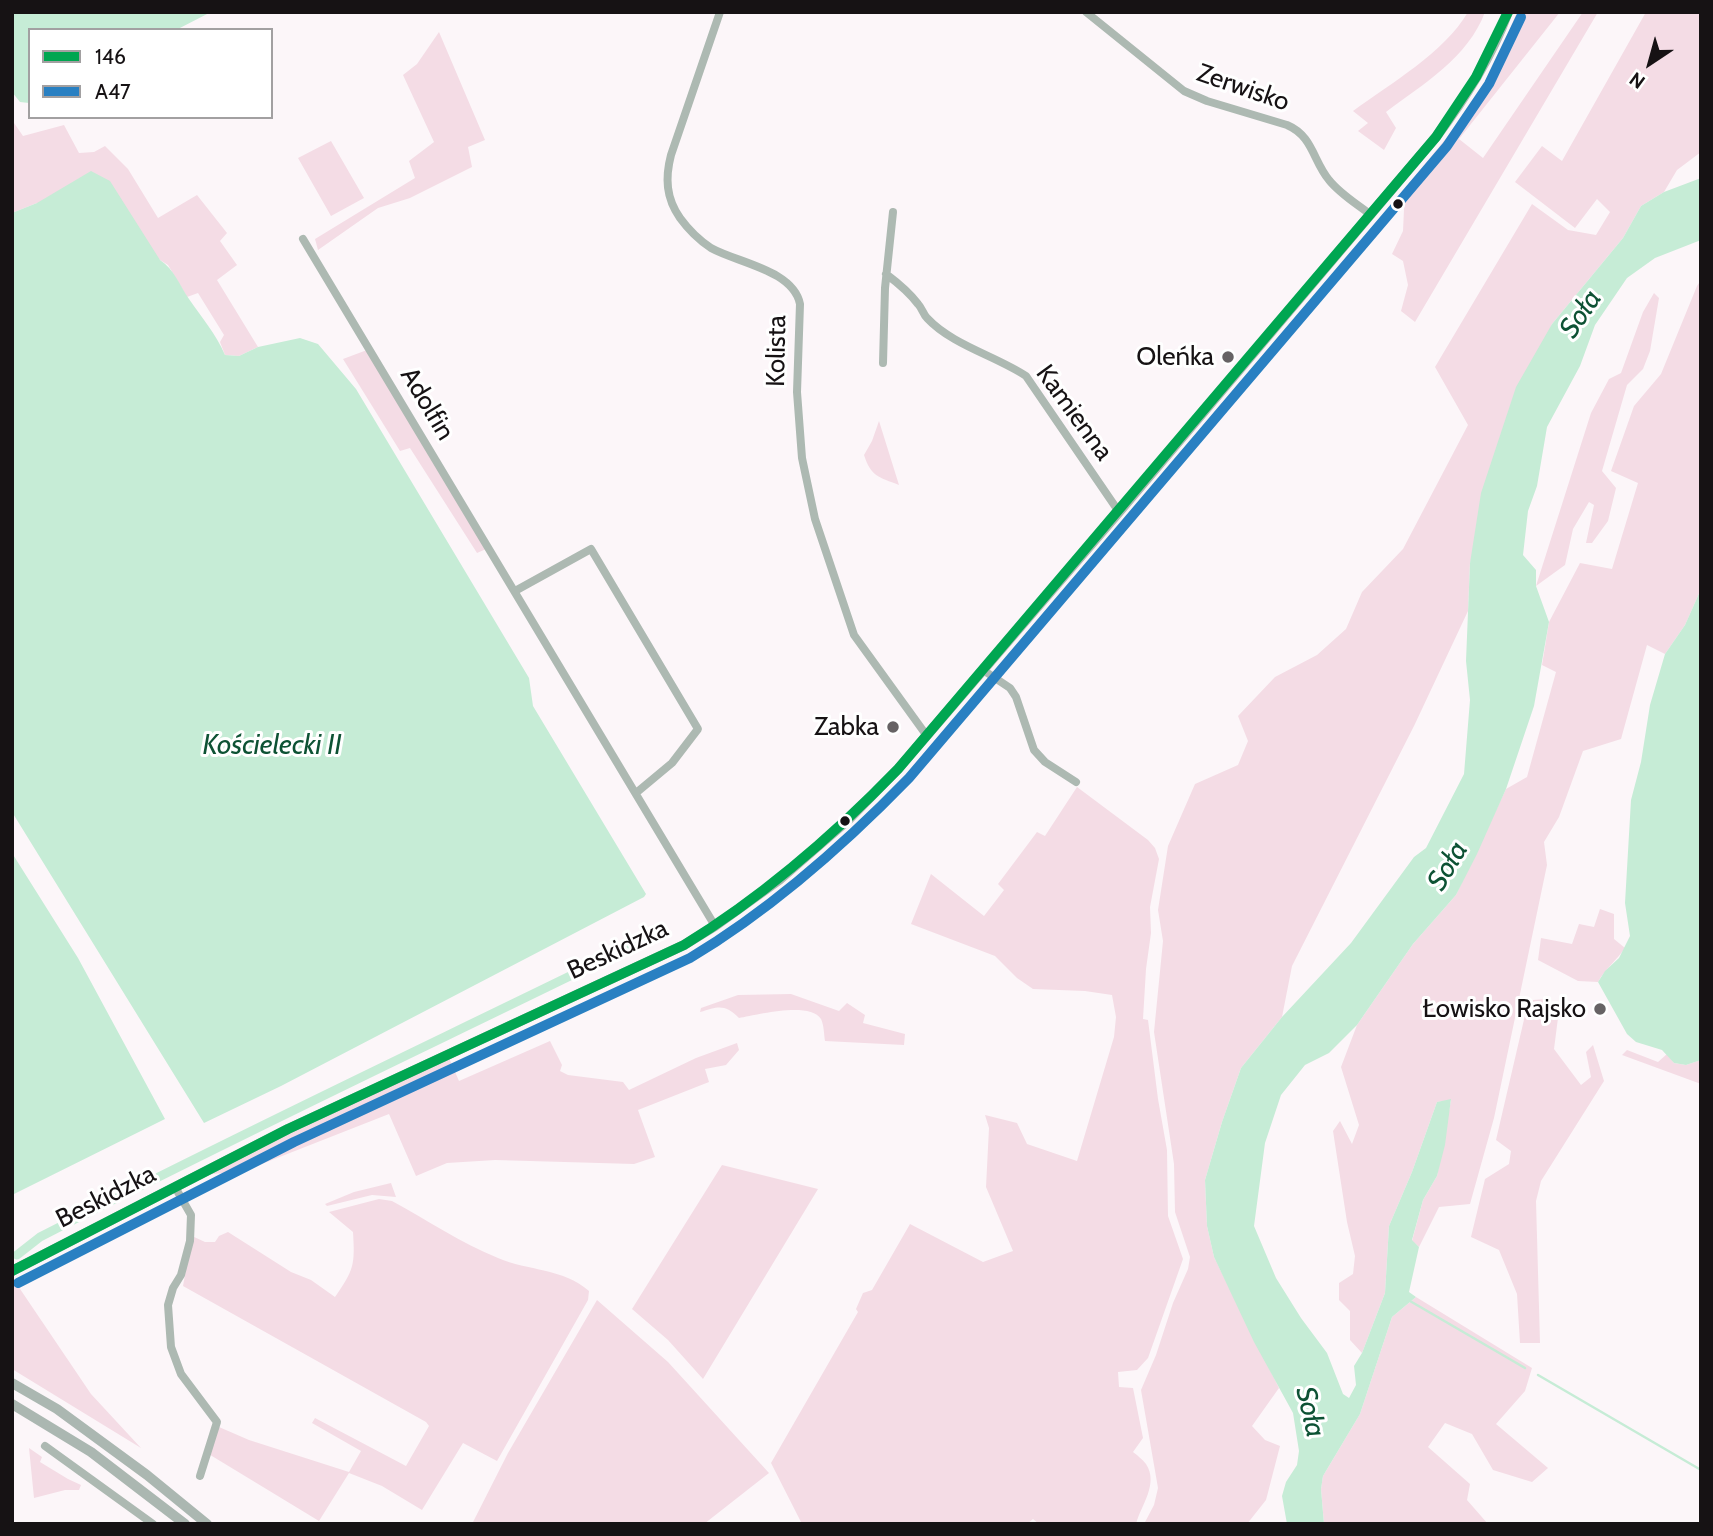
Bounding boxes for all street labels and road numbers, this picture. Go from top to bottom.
street label: Zerwisko [1193,58,1293,118]
street label: Kolista [761,315,793,387]
street label: Kamienna [1029,359,1119,467]
street label: Adolfin [393,362,461,446]
street label: Beskidzka [563,913,673,987]
street label: Beskidzka [51,1159,161,1235]

